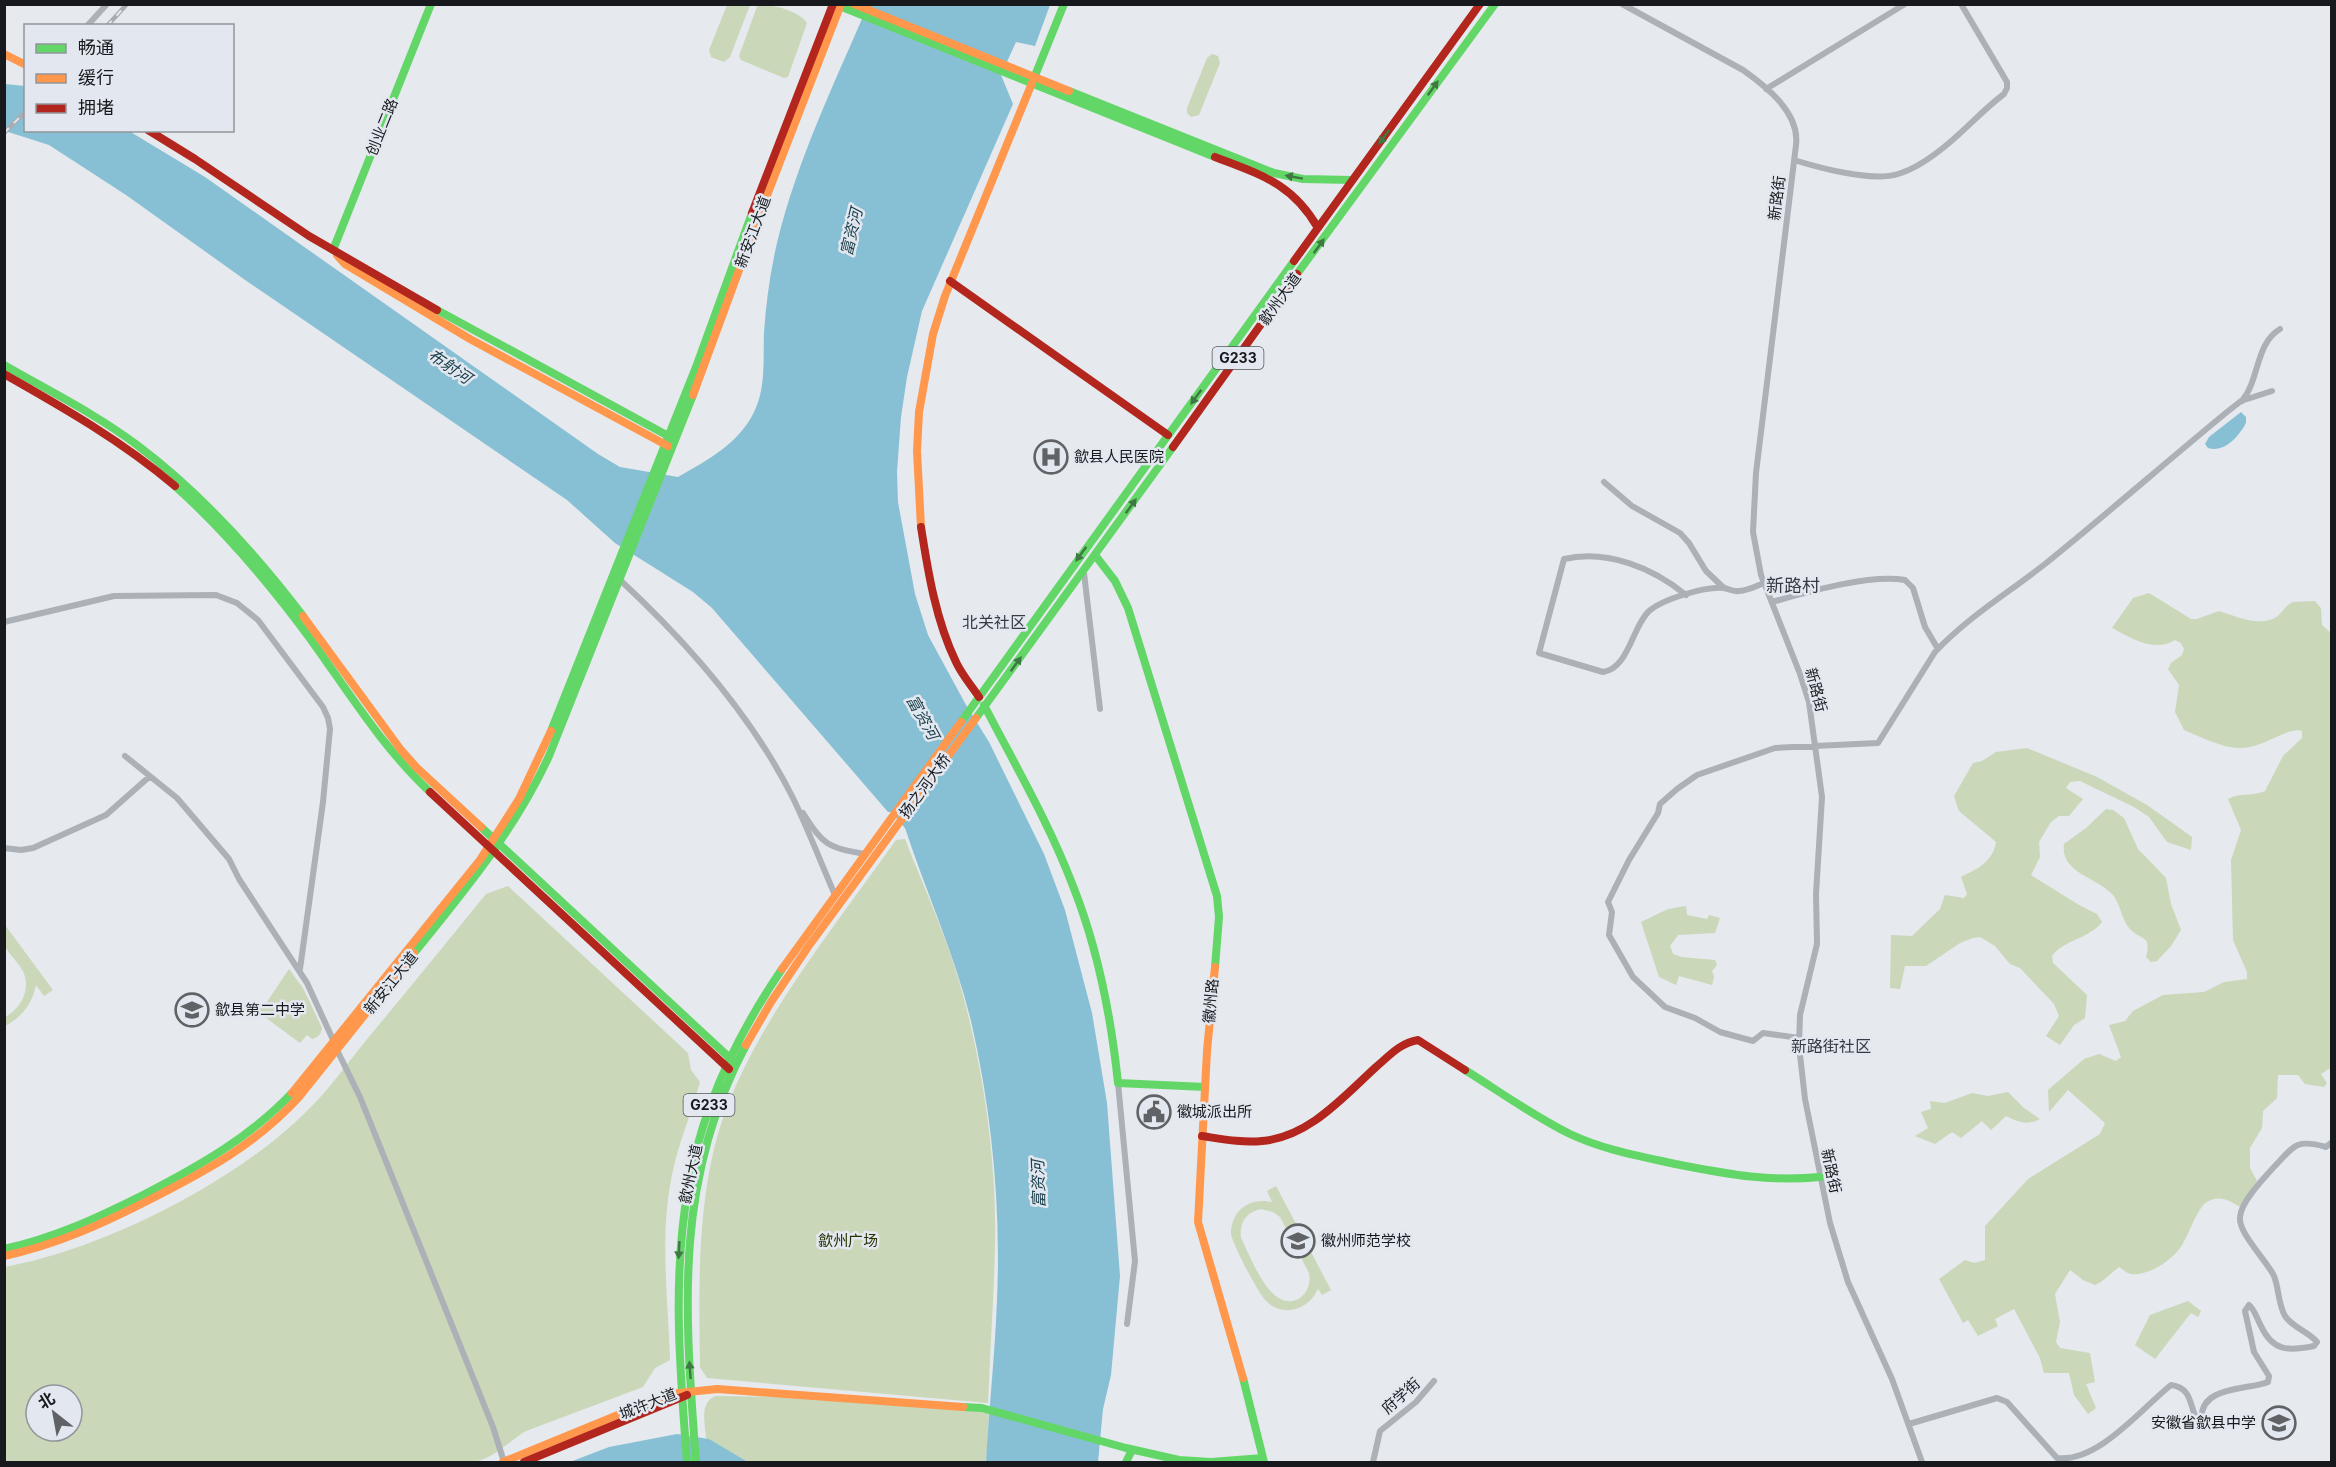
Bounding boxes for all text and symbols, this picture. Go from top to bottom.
legend [24,24,234,132]
text: 畅通 [78,37,114,58]
text: 缓行 [78,67,114,88]
one-way arrow [1427,81,1439,96]
street label: 创业二路 [361,95,402,158]
text: 拥堵 [78,97,114,118]
one-way arrow [1378,128,1390,144]
one-way arrow [1284,172,1303,181]
street label: 新路街 [1764,174,1789,221]
street label: 新安江大道 [731,193,774,270]
water label: 富资河 [836,203,867,258]
one-way arrow [1313,238,1325,254]
street label: 歙州大道 [1254,269,1305,329]
water label: 布射河 [425,344,478,389]
road number: G233 [1212,347,1264,369]
one-way arrow [1190,389,1202,404]
hospital icon: 歙县人民医院 [1033,439,1069,475]
place label: 歙县人民医院 [1074,447,1164,466]
one-way arrow [1124,498,1136,513]
one-way arrow [1075,546,1087,562]
district label: 新路村 [1766,575,1820,596]
district label: 北关社区 [962,612,1026,632]
one-way arrow [1010,656,1022,672]
street label: 新路街 [1801,666,1831,714]
water label: 富资河 [903,691,945,745]
street label: 扬之河大桥 [895,750,954,822]
street label: 新安江大道 [360,948,422,1018]
street label: 徽州路 [1199,978,1222,1024]
school or university icon: 歙县第二中学 [174,992,210,1028]
place label: 歙县第二中学 [215,1000,305,1019]
district label: 新路街社区 [1791,1036,1871,1056]
road number: G233 [684,1094,734,1116]
public building icon: 徽城派出所 [1136,1094,1172,1130]
place label: 徽城派出所 [1177,1102,1252,1121]
street label: 歙州大道 [675,1143,706,1205]
street label: 新路街 [1818,1147,1845,1195]
water label: 富资河 [1027,1157,1049,1208]
school or university icon: 徽州师范学校 [1280,1223,1316,1259]
park label: 歙州广场 [818,1231,878,1250]
place label: 徽州师范学校 [1321,1231,1411,1250]
one-way arrow [675,1241,684,1260]
one-way arrow [685,1361,694,1380]
street label: 府学街 [1378,1374,1424,1418]
north arrow [24,1383,84,1443]
street label: 城许大道 [616,1384,679,1423]
text: 北 [34,1387,58,1413]
school or university icon: 安徽省歙县中学 [2261,1405,2297,1441]
place label: 安徽省歙县中学 [2151,1413,2256,1432]

